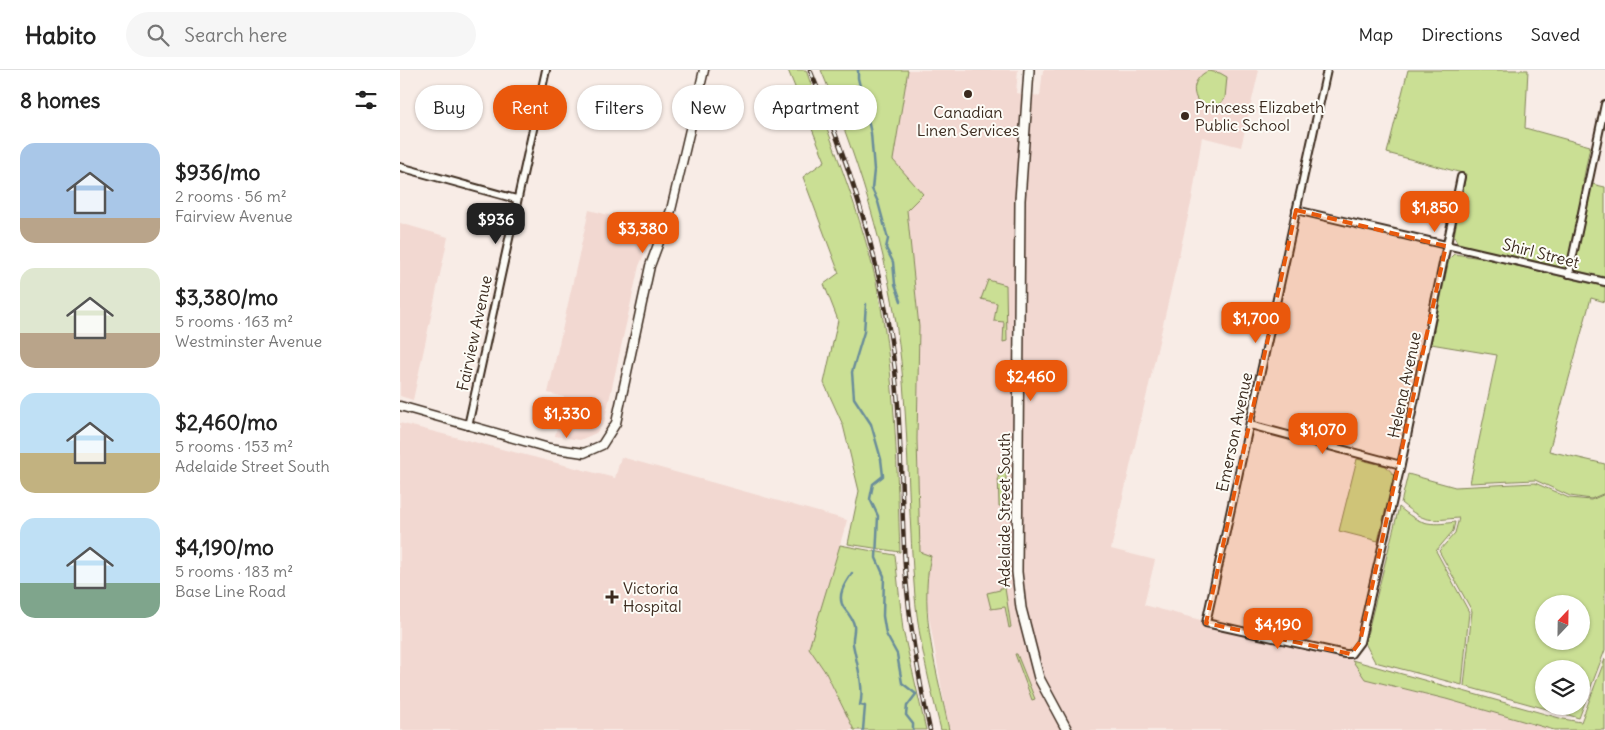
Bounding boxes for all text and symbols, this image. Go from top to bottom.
search box [126,12,476,57]
text: Habito [25,20,96,50]
icon: search [144,21,172,49]
text: Search here [184,23,287,47]
text: Map [1358,23,1393,46]
text: Directions [1421,23,1503,46]
text: Saved [1531,23,1580,46]
chip: Buy [415,85,483,130]
chip: Rent [493,85,567,130]
chip: Filters [577,85,662,130]
chip: New [672,85,744,130]
chip: Apartment [754,85,877,130]
icon: filters [352,86,380,114]
text: 8 homes [20,87,100,114]
marker: Canadian Linen Services [962,88,974,100]
place label: Princess Elizabeth Public School [1195,97,1324,135]
place label: Canadian Linen Services [917,102,1019,140]
marker: Princess Elizabeth Public School [1179,110,1191,122]
text: $936/mo [175,159,260,186]
icon: home [60,163,120,223]
text: 2 rooms · 56 m² [175,186,287,206]
pin: $1,850 [1394,190,1476,233]
text: $1,850 [1411,197,1459,217]
pin: $936 [466,202,526,245]
text: Fairview Avenue [175,206,293,226]
text: $936 [478,209,514,229]
pin: $3,380 [602,212,684,254]
text: $3,380 [618,218,668,238]
street label: Shirl Street [1501,234,1582,272]
street label: Fairview Avenue [452,273,496,393]
text: $3,380/mo [175,284,278,311]
icon: home [60,288,120,348]
pin: $1,700 [1215,302,1297,344]
text: $1,700 [1232,308,1280,328]
text: 5 rooms · 163 m² [175,311,293,331]
street label: Helena Avenue [1383,330,1425,440]
text: Westminster Avenue [175,331,322,351]
pin: $2,460 [990,360,1072,402]
text: $2,460 [1006,366,1056,386]
street label: Emerson Avenue [1212,371,1256,493]
pin: $1,330 [526,396,608,439]
text: $1,330 [543,403,591,423]
text: $2,460/mo [175,409,278,436]
pin: $1,070 [1282,412,1364,455]
icon: home [60,413,120,473]
text: $1,070 [1300,419,1346,439]
street label: Adelaide Street South [994,433,1014,587]
text: 5 rooms · 153 m² [175,436,293,456]
text: Adelaide Street South [175,456,330,476]
text: $4,190/mo [175,534,274,561]
icon: home [60,538,120,598]
text: 5 rooms · 183 m² [175,561,293,581]
place label: Victoria Hospital [623,578,682,616]
text: Base Line Road [175,581,286,601]
marker: Victoria Hospital [605,590,619,604]
north arrow [1535,595,1590,650]
map controls [1535,595,1590,715]
pin: $4,190 [1237,608,1319,650]
text: $4,190 [1255,614,1301,634]
button: layers [1535,660,1590,715]

